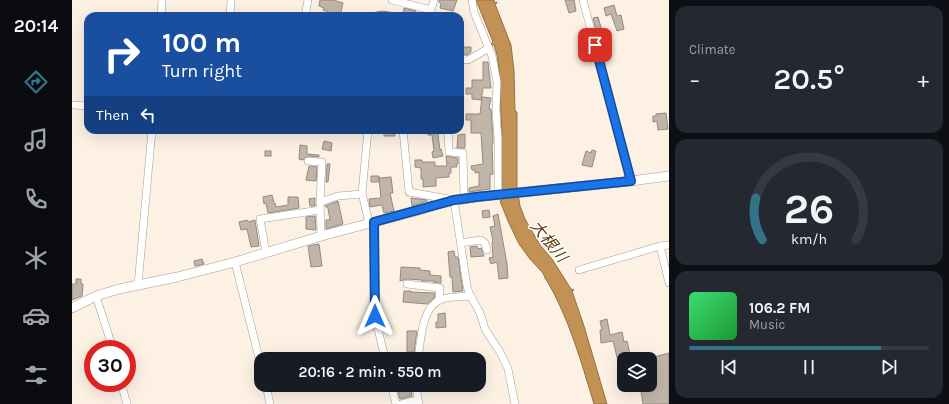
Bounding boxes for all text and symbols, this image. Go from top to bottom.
text: 20:14 [14,15,58,37]
text: 100 m [162,26,241,59]
icon: right [96,28,148,80]
pin [578,28,612,62]
icon: arrive [584,34,606,56]
text: Climate [689,42,735,57]
text: Turn right [162,60,242,82]
text: 20.5° [773,61,845,97]
text: − [689,67,701,93]
text: + [917,67,929,93]
icon: directions [22,68,50,96]
icon: left [137,104,159,126]
text: Then [96,106,129,124]
icon: music [22,126,50,154]
icon: phone [22,185,50,213]
text: 26 [784,185,834,233]
water label: 大根川 [527,216,573,267]
text: km/h [791,231,827,248]
icon: climate [22,244,50,272]
position arrow [354,295,396,337]
text: 106.2 FM [749,299,810,317]
icon: car [22,302,50,330]
text: Music [749,317,785,332]
speed limit sign: 30 [84,340,136,392]
map controls [617,352,657,392]
button: layers [617,352,657,392]
icon: previous [718,356,740,378]
icon: pause [798,356,820,378]
icon: next [878,356,900,378]
icon: filters [22,361,50,389]
text: 20:16 · 2 min · 550 m [299,363,441,381]

